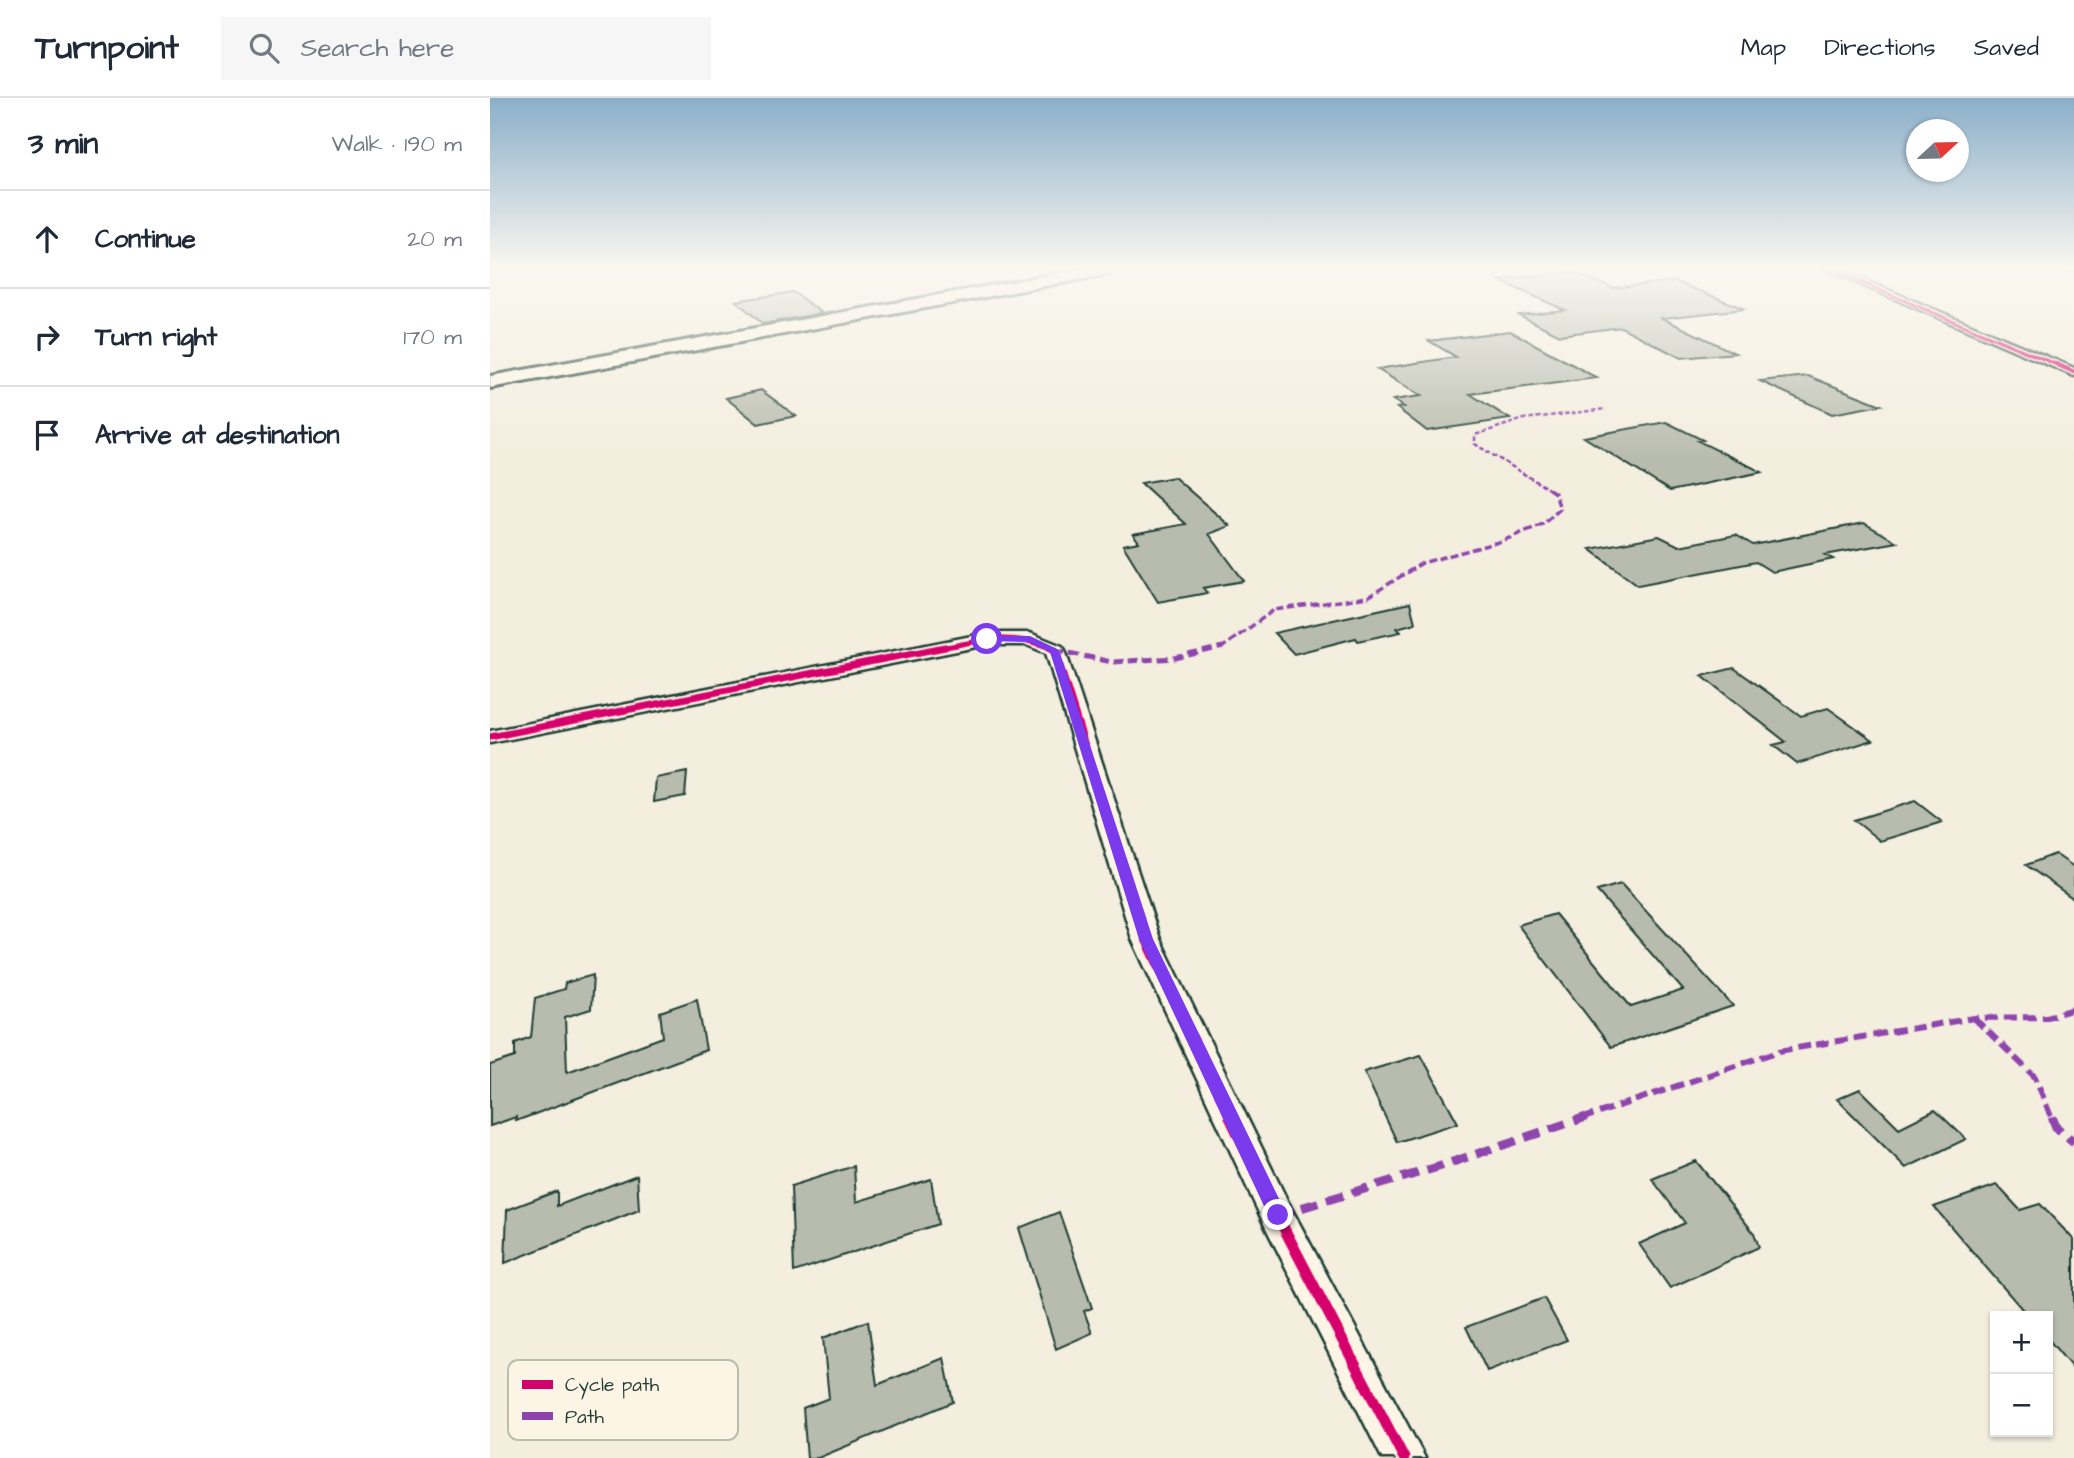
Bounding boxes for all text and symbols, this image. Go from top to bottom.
search box [221,17,711,80]
text: Turnpoint [35,25,179,71]
icon: search [245,29,283,67]
text: Search here [301,30,454,66]
text: Map [1741,31,1786,65]
text: Directions [1824,31,1936,65]
text: Saved [1974,31,2039,65]
north arrow [1906,119,1969,182]
text: 3 min [28,123,98,165]
text: Walk · 190 m [332,128,462,160]
icon: ahead [28,220,66,258]
text: Continue [95,221,196,257]
text: 20 m [407,223,462,255]
icon: right [28,318,66,356]
text: Turn right [95,319,217,355]
text: 170 m [403,321,462,353]
icon: arrive [28,416,66,454]
text: Arrive at destination [95,417,340,453]
route start [971,623,1002,654]
route end [1262,1199,1293,1230]
map controls [1990,1311,2053,1437]
button: + [1990,1311,2053,1374]
legend [508,1360,738,1440]
text: Cycle path [565,1372,660,1400]
button: − [1990,1374,2053,1437]
text: Path [565,1404,604,1431]

